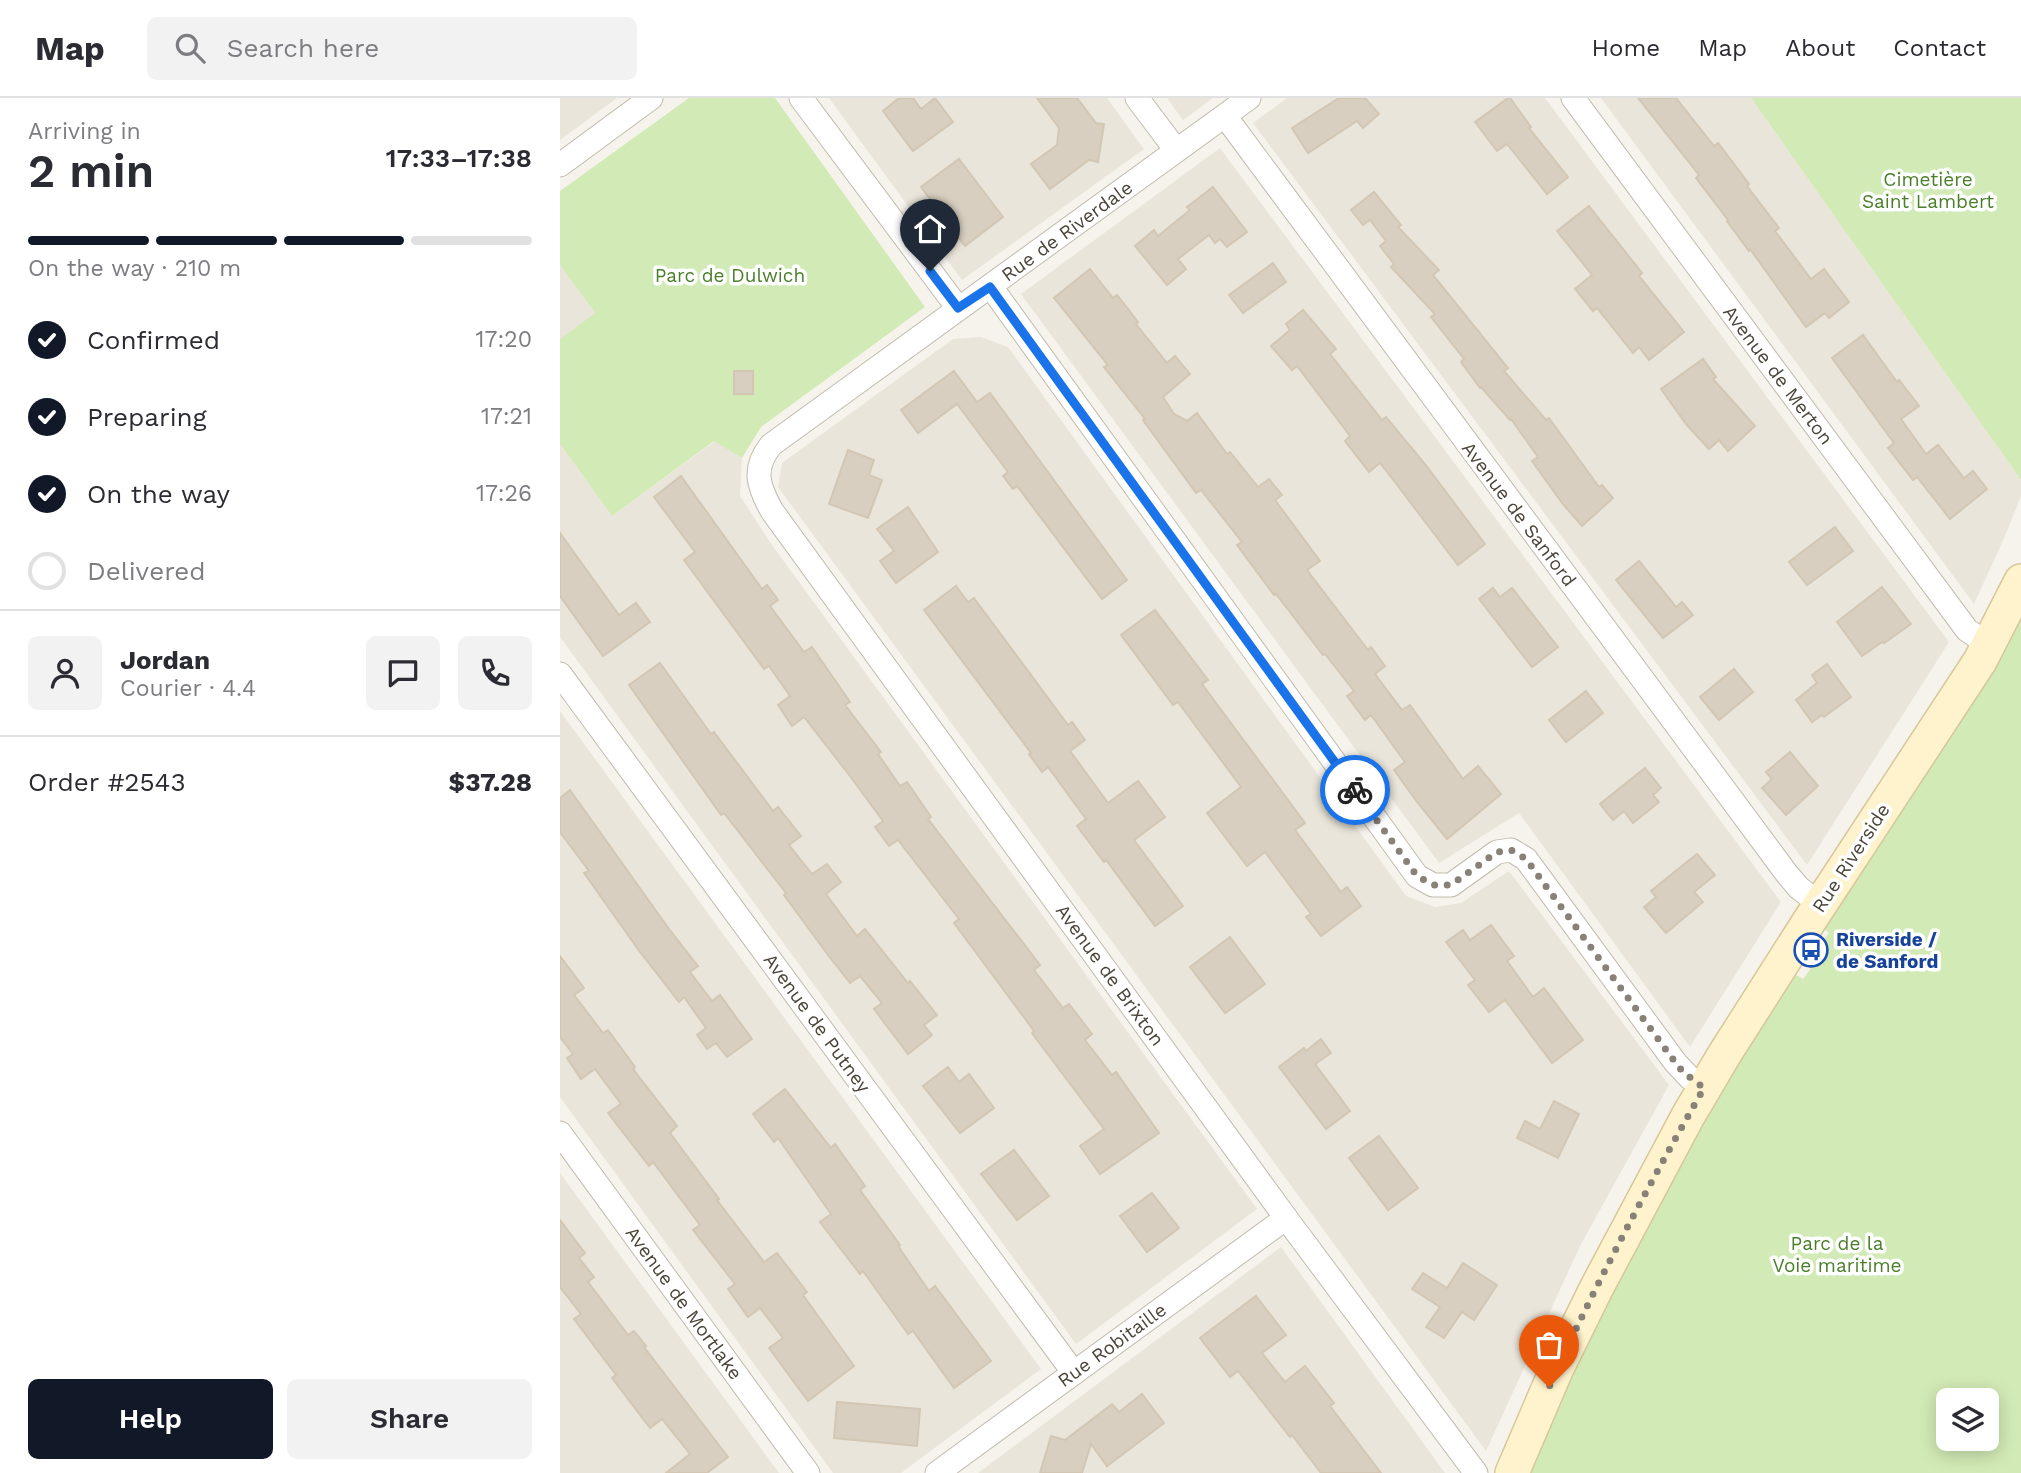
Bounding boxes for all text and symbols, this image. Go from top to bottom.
search box [147,17,637,80]
text: Map [35,29,105,68]
icon: search [171,29,209,67]
text: Search here [227,33,379,63]
text: Home [1592,34,1660,62]
text: Map [1698,34,1747,62]
text: About [1785,34,1855,62]
text: Contact [1893,34,1986,62]
text: Arriving in [28,118,141,145]
text: 17:33–17:38 [386,143,532,173]
text: 2 min [28,144,154,198]
park label: Cimetière Saint Lambert [1862,168,1994,213]
street label: Rue de Riverdale [997,176,1137,286]
pin [900,199,960,271]
icon: home [911,210,949,248]
text: On the way · 210 m [28,255,241,282]
park label: Parc de Dulwich [655,264,805,287]
street label: Avenue de Merton [1718,301,1838,449]
icon: check [28,321,66,359]
text: Confirmed [87,325,220,355]
text: 17:20 [476,326,532,353]
icon: check [28,398,66,436]
text: Preparing [87,402,207,432]
text: 17:21 [481,403,532,430]
street label: Avenue de Sanford [1457,437,1581,591]
icon: check [28,475,66,513]
text: On the way [87,479,230,509]
text: 17:26 [476,480,532,507]
text: Delivered [87,556,206,586]
button: person [28,636,102,710]
button: chat [366,636,440,710]
button: phone [458,636,532,710]
text: Jordan [120,645,210,675]
text: Courier · 4.4 [120,675,256,702]
courier [1320,755,1390,825]
text: Order #2543 [28,767,186,797]
text: $37.28 [449,767,532,797]
icon: bike [1336,771,1374,809]
street label: Rue Riverside [1807,799,1895,917]
street label: Avenue de Brixton [1051,900,1169,1050]
place label: Riverside / de Sanford [1836,928,1938,973]
bus stop icon: Riverside / de Sanford [1792,931,1830,969]
street label: Avenue de Putney [759,949,875,1097]
street label: Avenue de Mortlake [621,1222,747,1384]
park label: Parc de la Voie maritime [1772,1232,1902,1277]
street label: Rue Robitaille [1053,1298,1171,1392]
pin [1519,1315,1579,1387]
icon: bag [1530,1326,1568,1364]
button: Help [28,1379,273,1459]
button: Share [287,1379,532,1459]
map controls [1936,1388,1999,1451]
button: layers [1936,1388,1999,1451]

